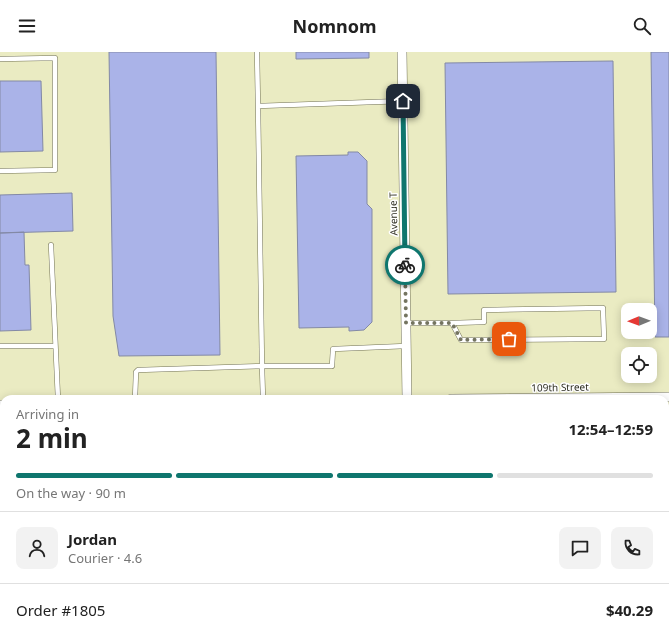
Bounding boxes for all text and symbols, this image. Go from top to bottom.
text: Nomnom [293,14,376,38]
icon: menu [16,15,38,37]
icon: search [631,15,653,37]
pin [386,84,420,118]
icon: home [392,90,414,112]
street label: Avenue T [386,192,400,236]
courier [385,245,425,285]
icon: bike [394,254,416,276]
north arrow [621,303,657,339]
map controls [621,303,657,383]
pin [492,322,526,356]
icon: bag [498,328,520,350]
button: locate [621,347,657,383]
street label: 109th Street [531,379,589,395]
text: Arriving in [16,405,79,423]
text: 12:54–12:59 [568,419,653,439]
text: 2 min [16,420,88,456]
text: On the way · 90 m [16,484,126,502]
button: person [16,527,58,569]
button: chat [559,527,601,569]
button: phone [611,527,653,569]
text: Jordan [68,529,117,549]
text: Courier · 4.6 [68,549,142,567]
text: Order #1805 [16,600,105,620]
text: $40.29 [606,600,653,620]

